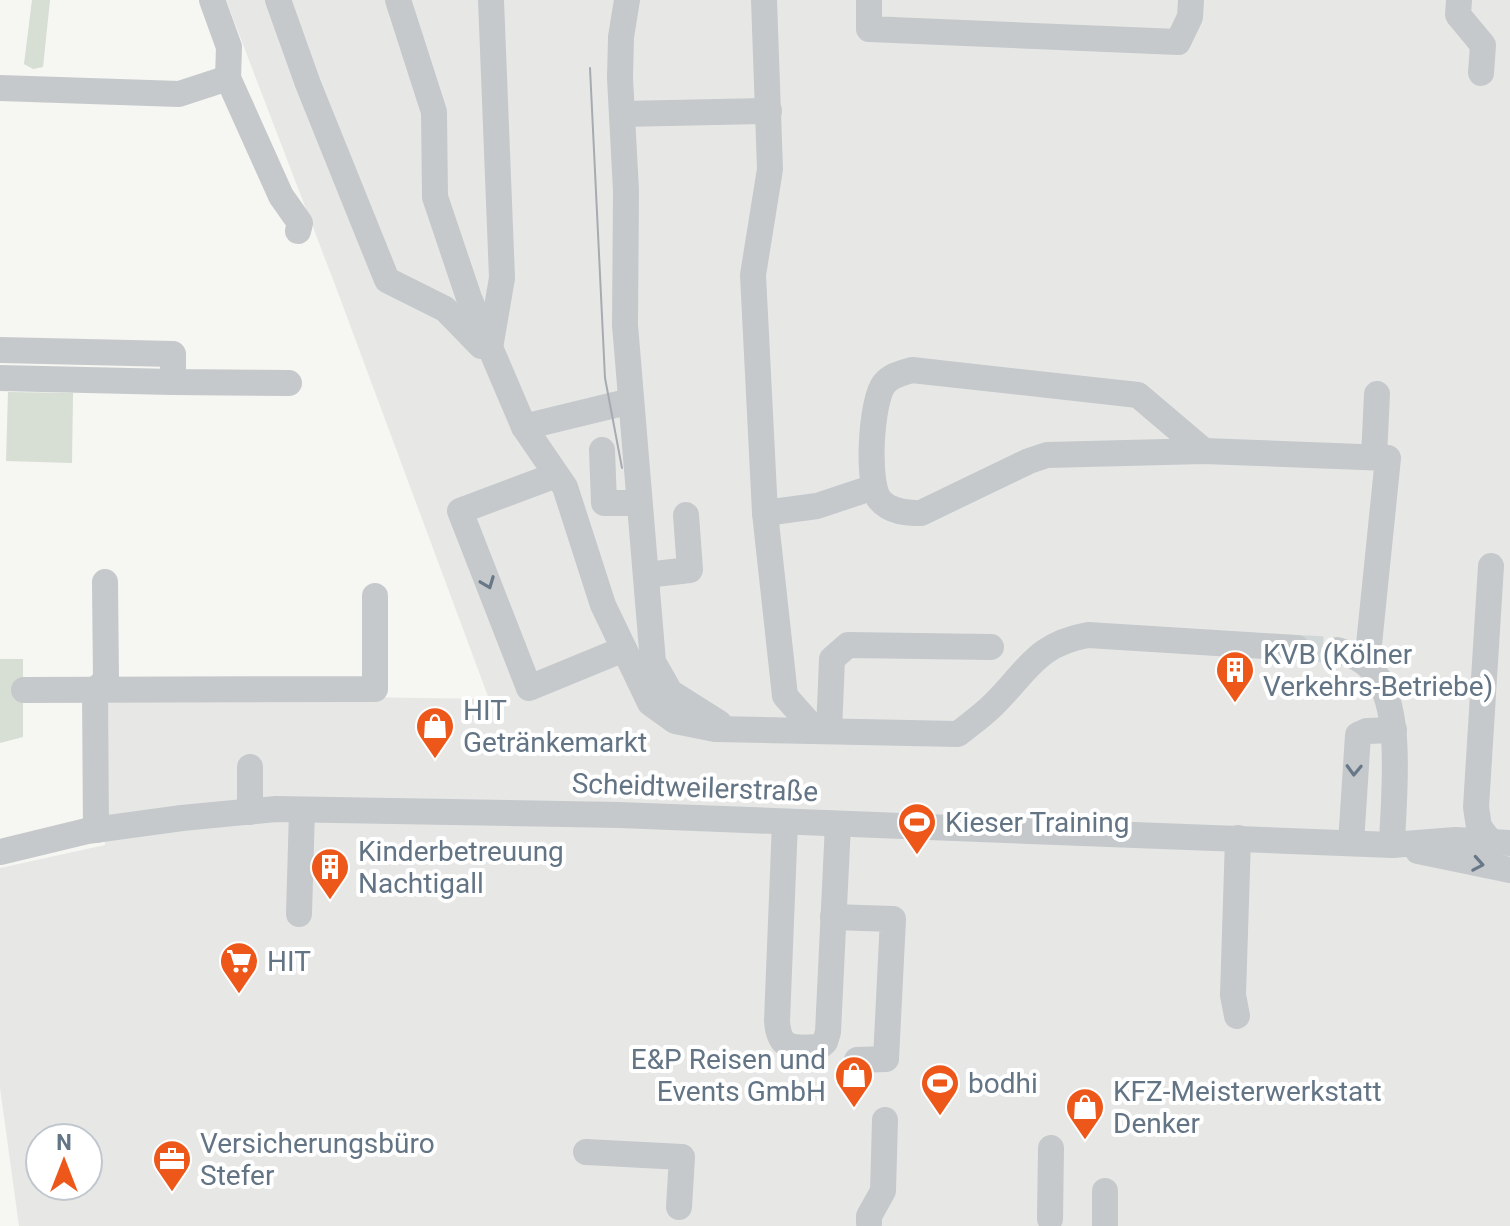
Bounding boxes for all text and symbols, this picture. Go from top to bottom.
one-way arrow [478,575,495,589]
place label: KVB (Kölner Verkehrs-Betriebe) [1263,638,1493,703]
building icon: KVB (Kölner Verkehrs-Betriebe) [1214,649,1256,704]
place label: HIT Getränkemarkt [463,694,647,759]
shop icon: HIT Getränkemarkt [414,705,456,760]
one-way arrow [1346,764,1363,777]
street label: Scheidtweilerstraße [571,767,819,808]
sports icon: Kieser Training [896,801,938,856]
place label: Kieser Training [945,806,1130,839]
place label: Kinderbetreuung Nachtigall [358,835,564,900]
building icon: Kinderbetreuung Nachtigall [309,846,351,901]
one-way arrow [1471,855,1484,872]
supermarket icon: HIT [218,940,260,995]
place label: HIT [267,945,311,978]
place label: E&P Reisen und Events GmbH [631,1043,826,1108]
shop icon: E&P Reisen und Events GmbH [833,1054,875,1109]
sports icon: bodhi [919,1062,961,1117]
place label: bodhi [968,1067,1038,1100]
place label: KFZ-Meisterwerkstatt Denker [1113,1075,1382,1140]
shop icon: KFZ-Meisterwerkstatt Denker [1064,1086,1106,1141]
north arrow [24,1122,104,1202]
place label: Versicherungsbüro Stefer [200,1127,435,1192]
text: N [56,1130,72,1155]
office icon: Versicherungsbüro Stefer [151,1138,193,1193]

